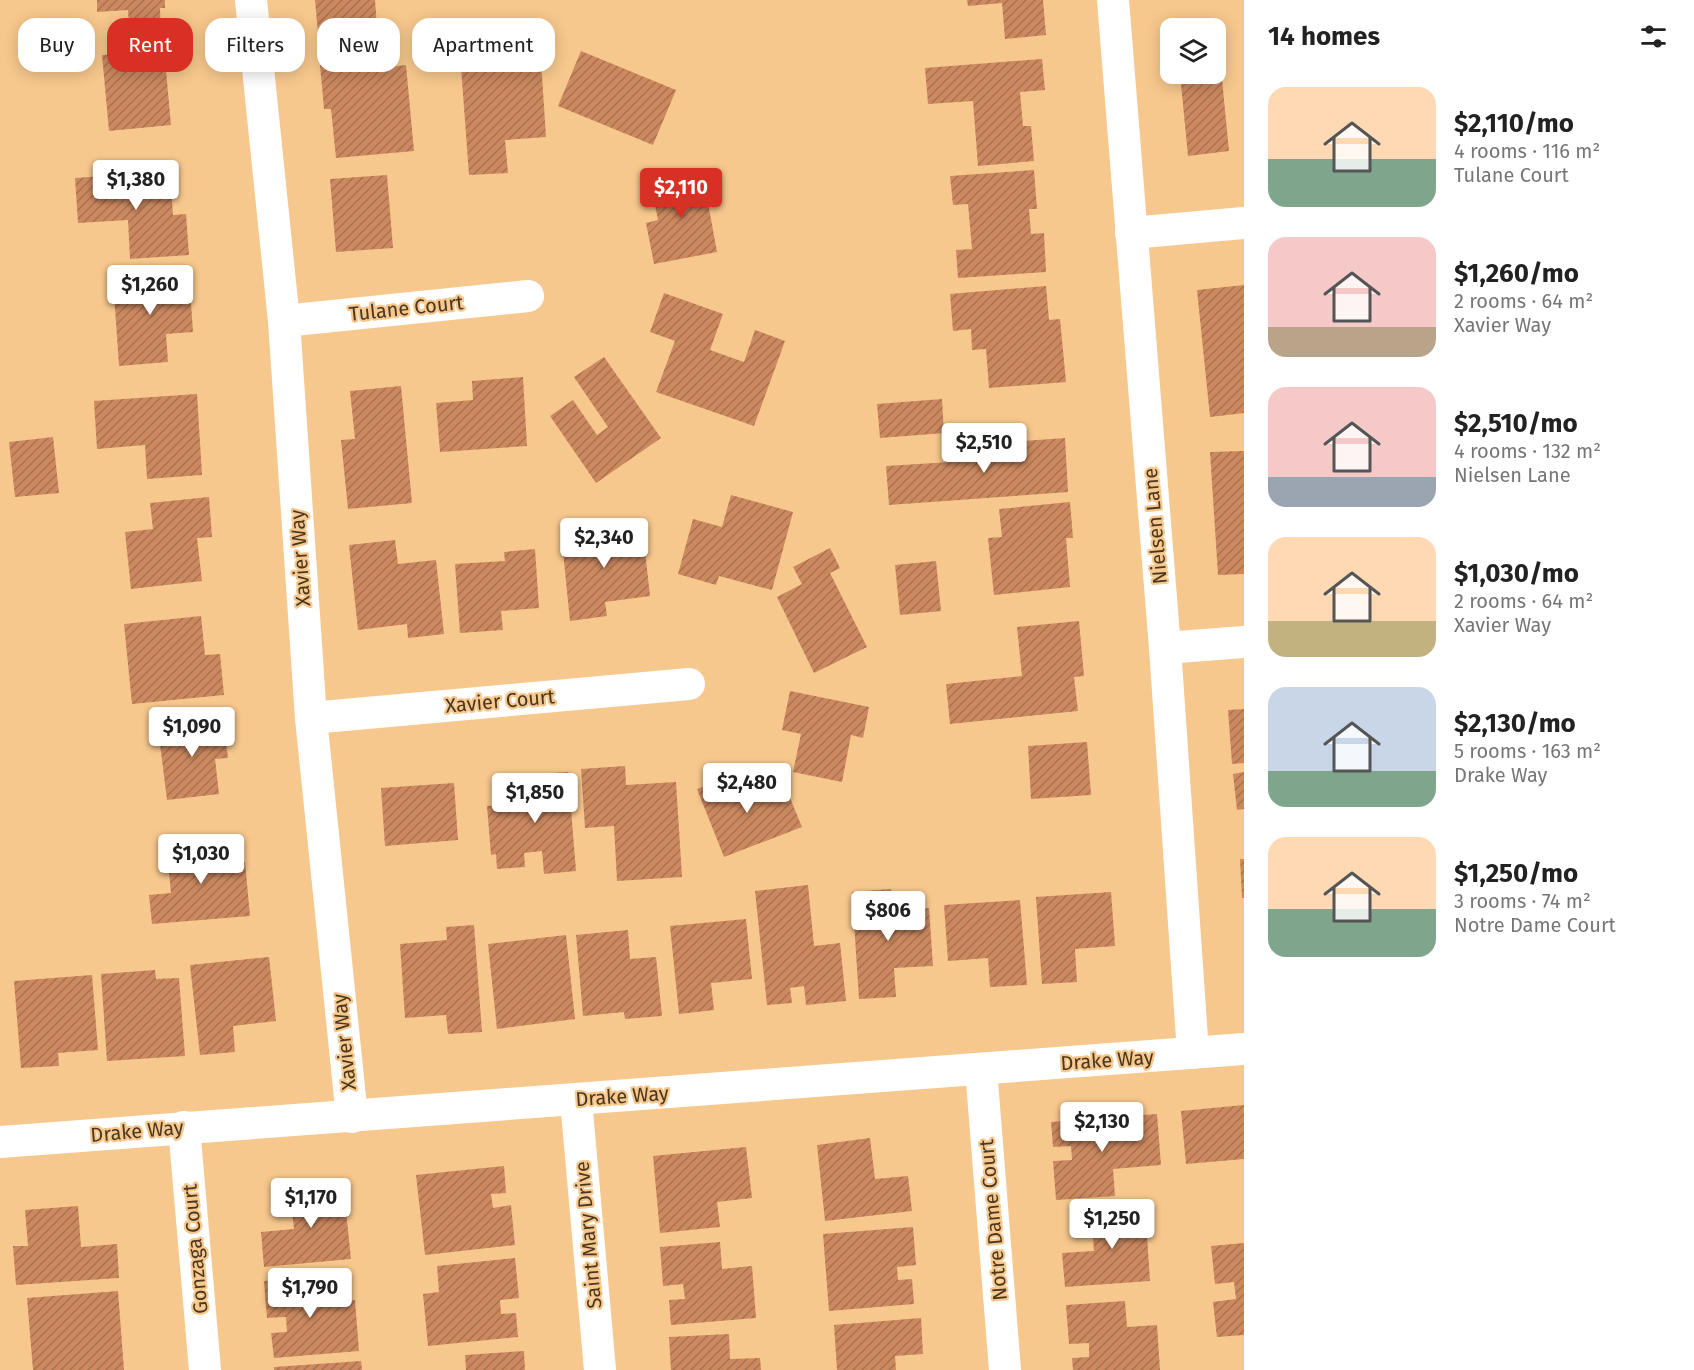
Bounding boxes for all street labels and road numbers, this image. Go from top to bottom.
street label: Tulane Court [348,290,465,326]
street label: Nielsen Lane [1138,467,1172,585]
street label: Xavier Way [285,509,315,607]
street label: Xavier Court [444,684,556,718]
street label: Xavier Way [327,992,361,1091]
street label: Drake Way [1060,1045,1155,1075]
street label: Drake Way [575,1081,670,1111]
street label: Drake Way [89,1115,185,1147]
street label: Notre Dame Court [974,1138,1012,1302]
street label: Saint Mary Drive [570,1160,606,1310]
street label: Gonzaga Court [177,1182,213,1315]

